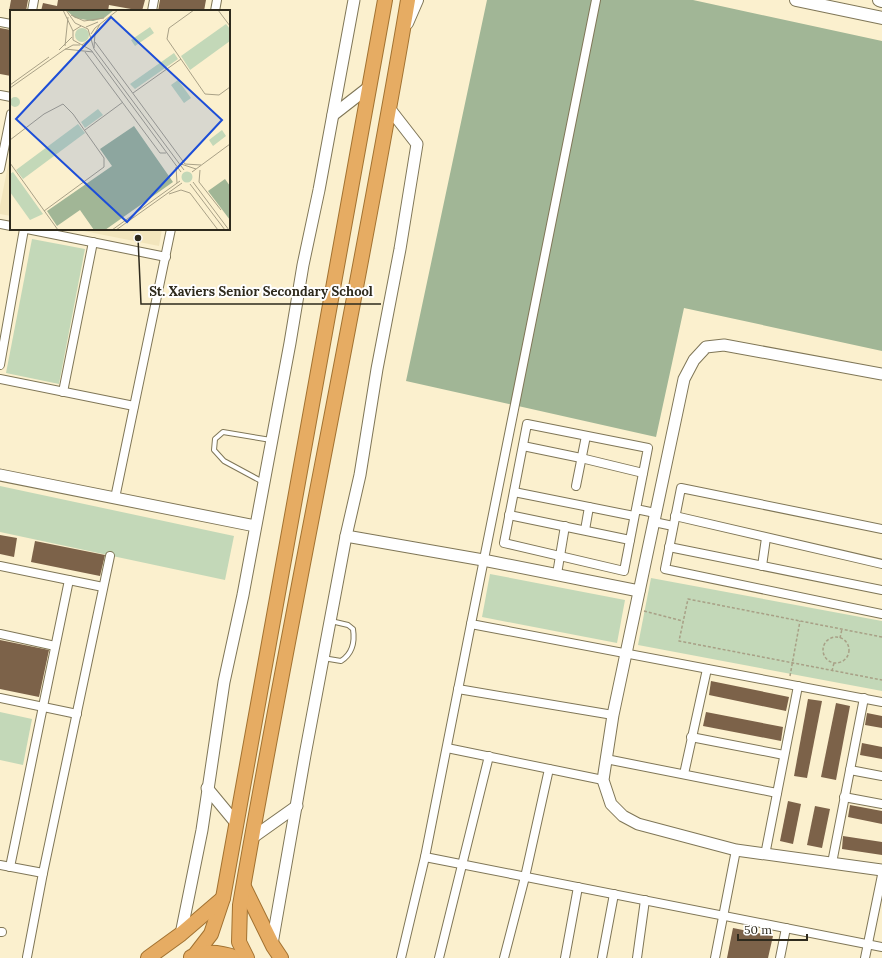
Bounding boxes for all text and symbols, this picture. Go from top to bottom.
inset map [10,10,230,230]
callout: St. Xaviers Senior Secondary School [141,279,381,304]
text: St. Xaviers Senior Secondary School [149,283,373,300]
scale bar [738,916,807,942]
text: 50 m [744,922,772,937]

